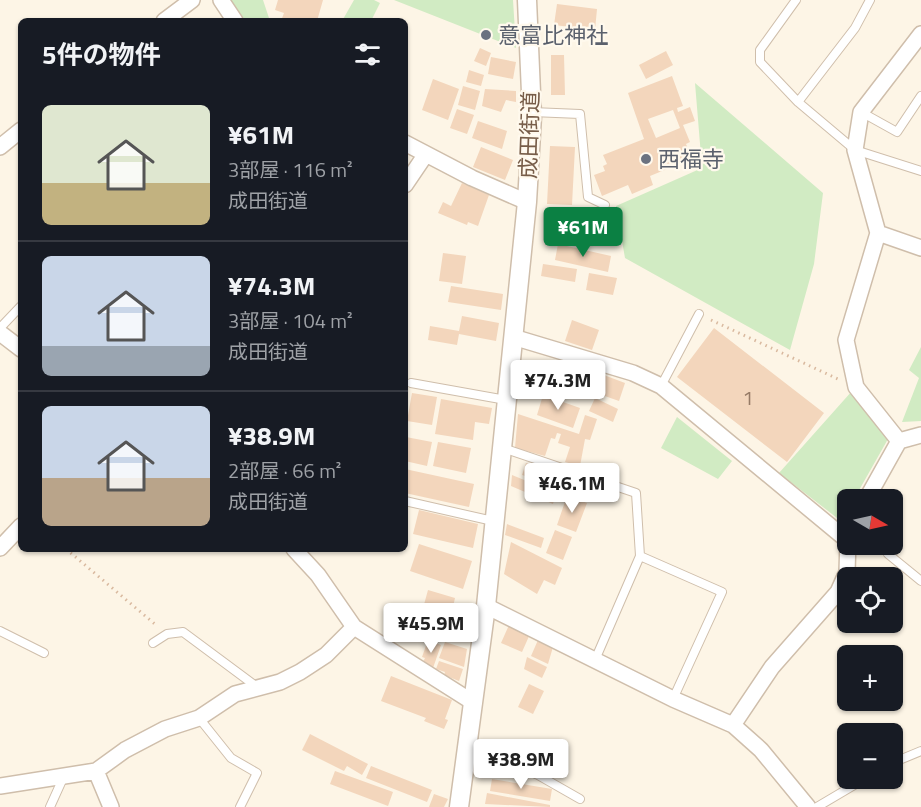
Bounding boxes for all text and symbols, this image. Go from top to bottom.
place label: 意富比神社 [498,18,608,52]
marker: 意富比神社 [479,28,493,42]
text: 5件の物件 [42,35,161,74]
icon: filters [351,38,384,71]
street label: 成田街道 [510,90,548,180]
text: ¥61M [228,115,294,154]
icon: home [90,129,162,201]
place label: 西福寺 [658,142,724,176]
marker: 西福寺 [639,152,653,166]
text: 3部屋 · 116 m² [228,154,353,185]
text: 成田街道 [228,185,308,216]
pin: ¥61M [547,207,619,258]
text: ¥61M [558,211,608,242]
text: ¥74.3M [228,266,315,305]
icon: home [90,280,162,352]
text: 3部屋 · 104 m² [228,305,353,336]
text: 成田街道 [228,336,308,367]
pin: ¥74.3M [509,360,607,411]
text: ¥74.3M [524,364,592,395]
house number: 1 [742,382,754,413]
text: ¥38.9M [228,416,315,455]
icon: home [90,430,162,502]
text: 2部屋 · 66 m² [228,455,341,486]
pin: ¥46.1M [523,463,621,514]
text: ¥46.1M [538,467,606,498]
text: 成田街道 [228,486,308,517]
north arrow [837,489,903,555]
map controls [837,489,903,789]
button: locate [837,567,903,633]
pin: ¥45.9M [382,603,480,654]
text: ¥45.9M [397,607,465,638]
button: + [837,645,903,711]
button: − [837,723,903,789]
pin: ¥38.9M [472,739,570,790]
text: ¥38.9M [487,743,555,774]

